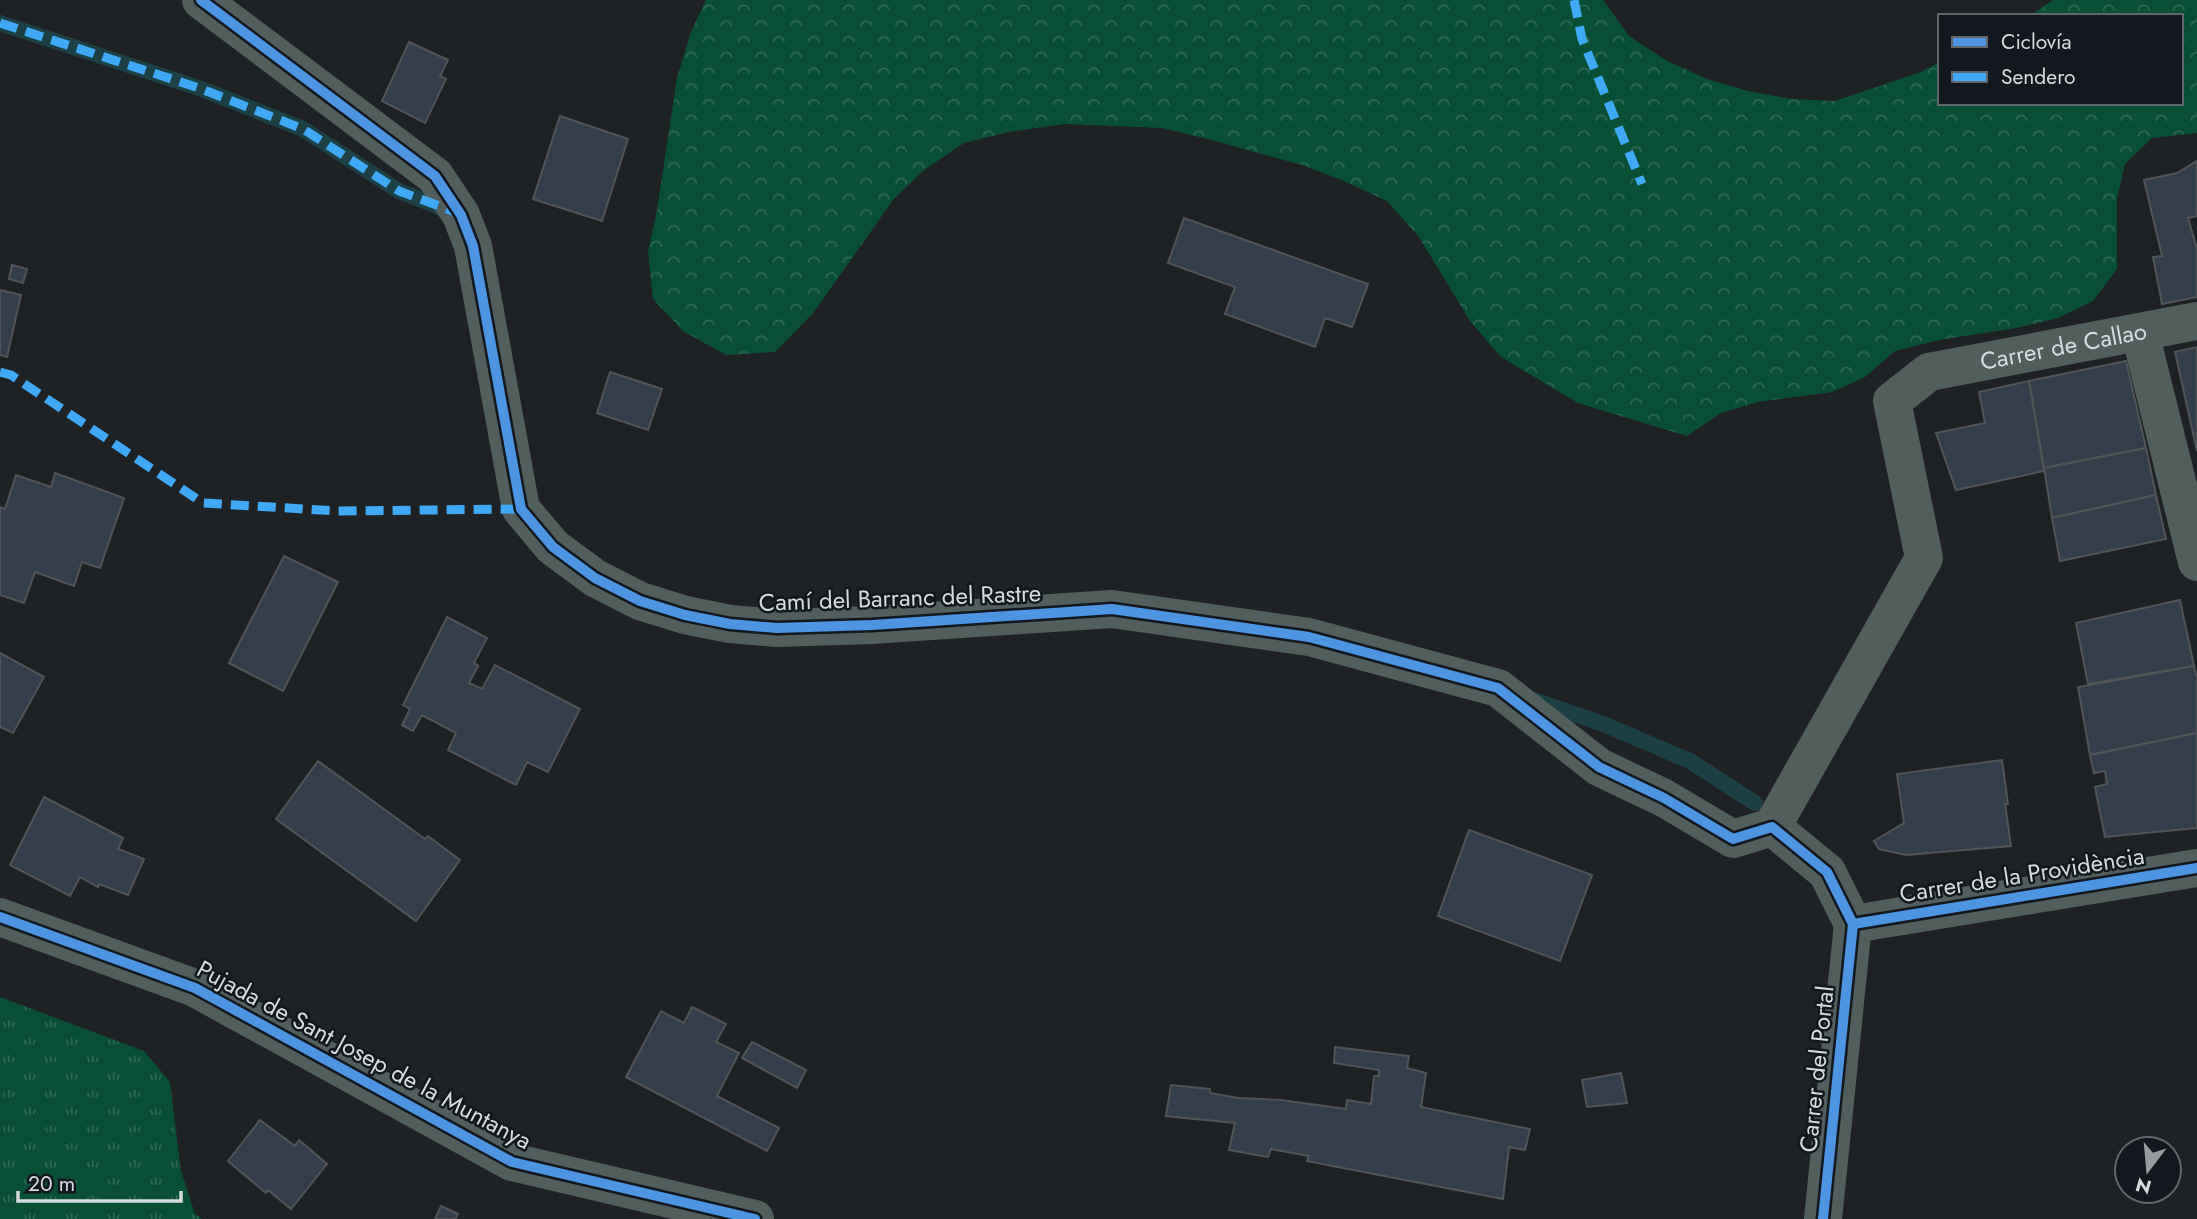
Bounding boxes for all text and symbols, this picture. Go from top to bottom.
legend [1938,14,2183,105]
text: Ciclovía [2001,27,2072,57]
text: Sendero [2001,62,2076,92]
street label: Carrer de Callao [1977,313,2150,379]
street label: Camí del Barranc del Rastre [758,575,1042,620]
street label: Carrer de la Providència [1897,838,2147,911]
street label: Pujada de Sant Josep de la Muntanya [191,951,538,1158]
street label: Carrer del Portal [1790,984,1843,1154]
north arrow [2113,1135,2183,1205]
scale bar [18,1160,180,1204]
text: 20 m [28,1169,75,1199]
text: N [2132,1171,2154,1201]

